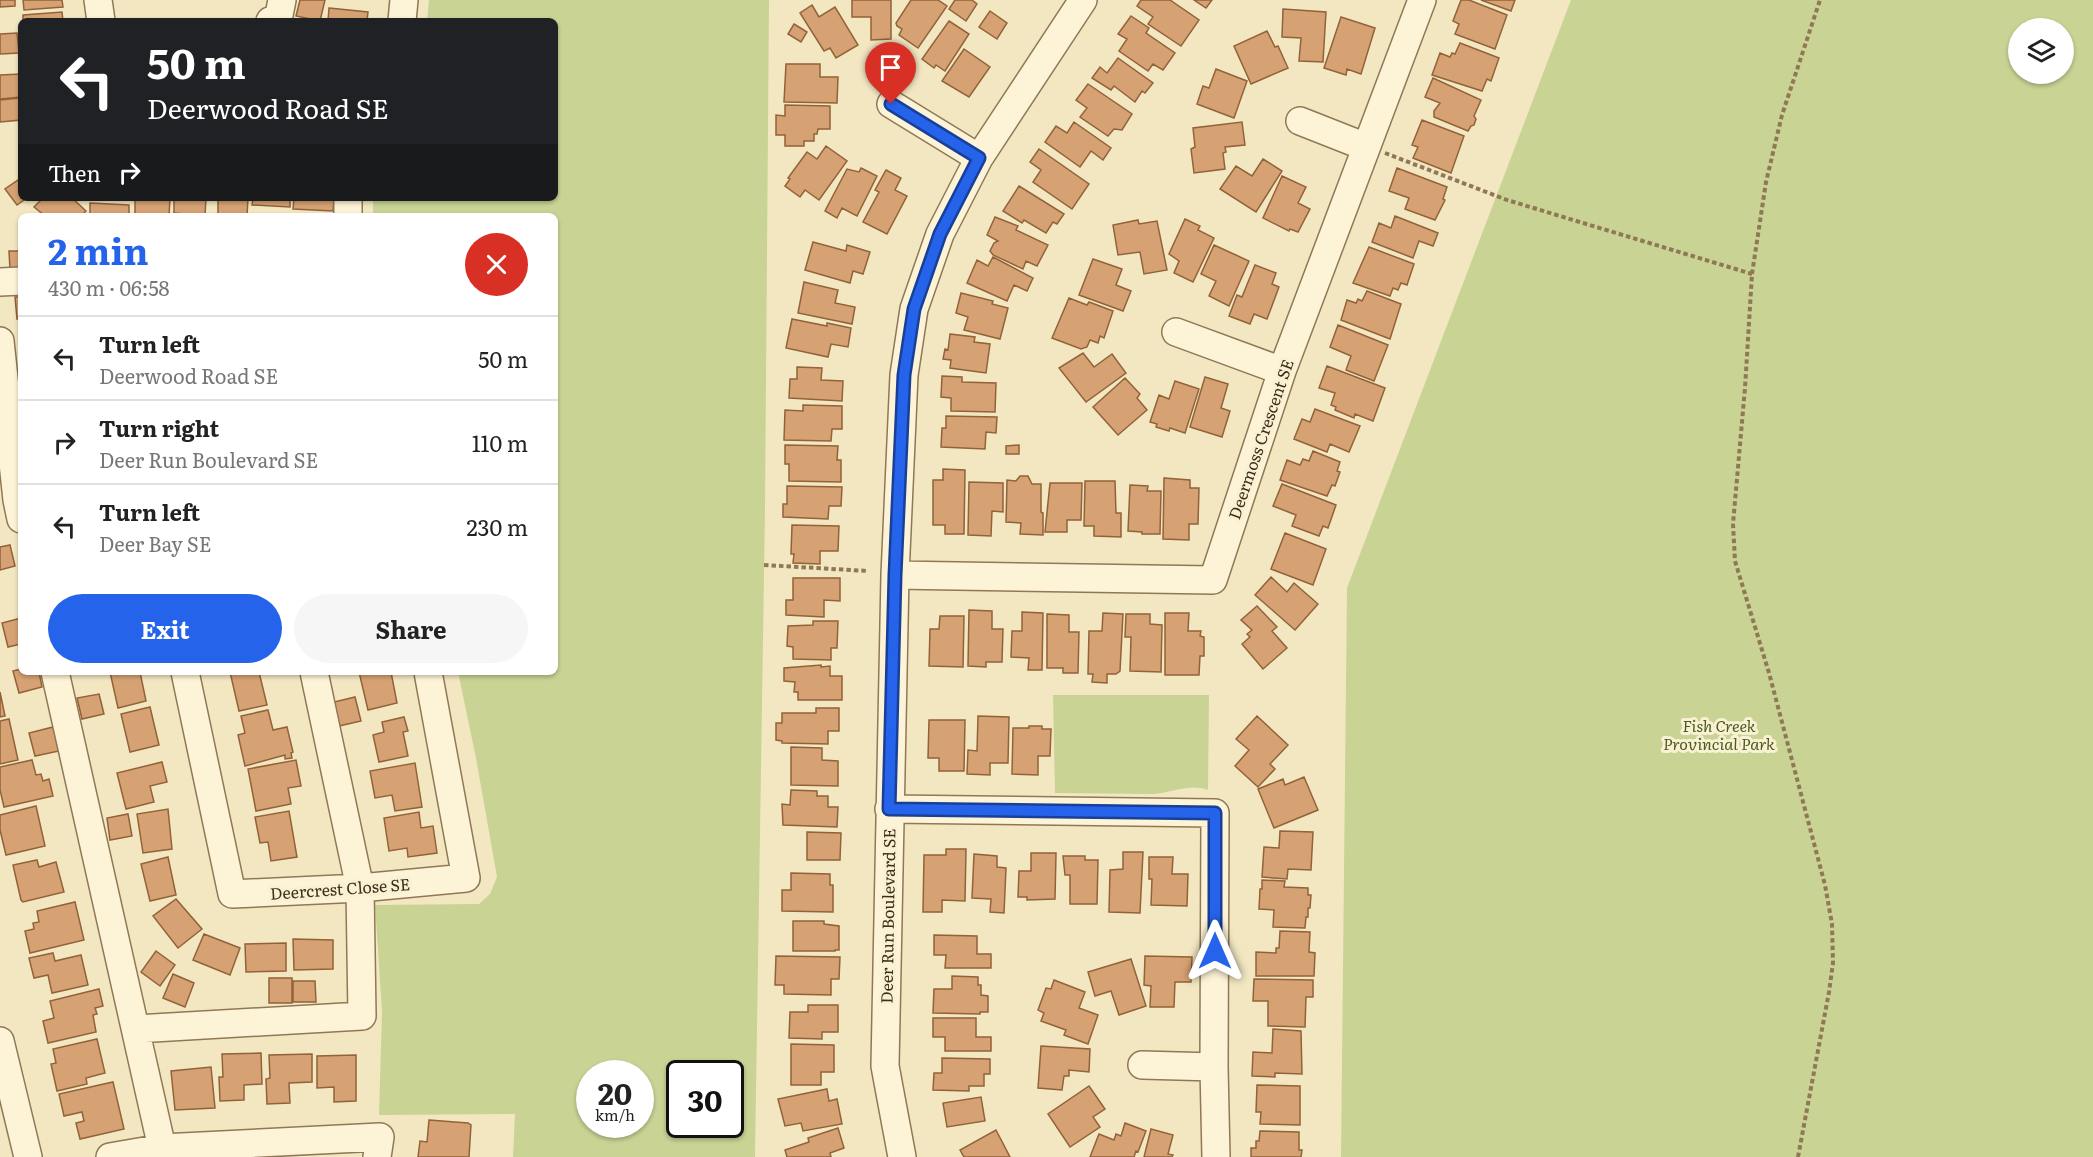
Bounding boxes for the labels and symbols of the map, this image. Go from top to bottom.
pin [865,42,916,104]
street label: Deermoss Crescent SE [1221,356,1299,522]
park label: Fish Creek Provincial Park [1663,713,1775,755]
street label: Deer Run Boulevard SE [873,828,901,1004]
street label: Deercrest Close SE [269,871,411,905]
position arrow [1183,919,1247,983]
speed limit sign: 30 [666,1060,744,1138]

